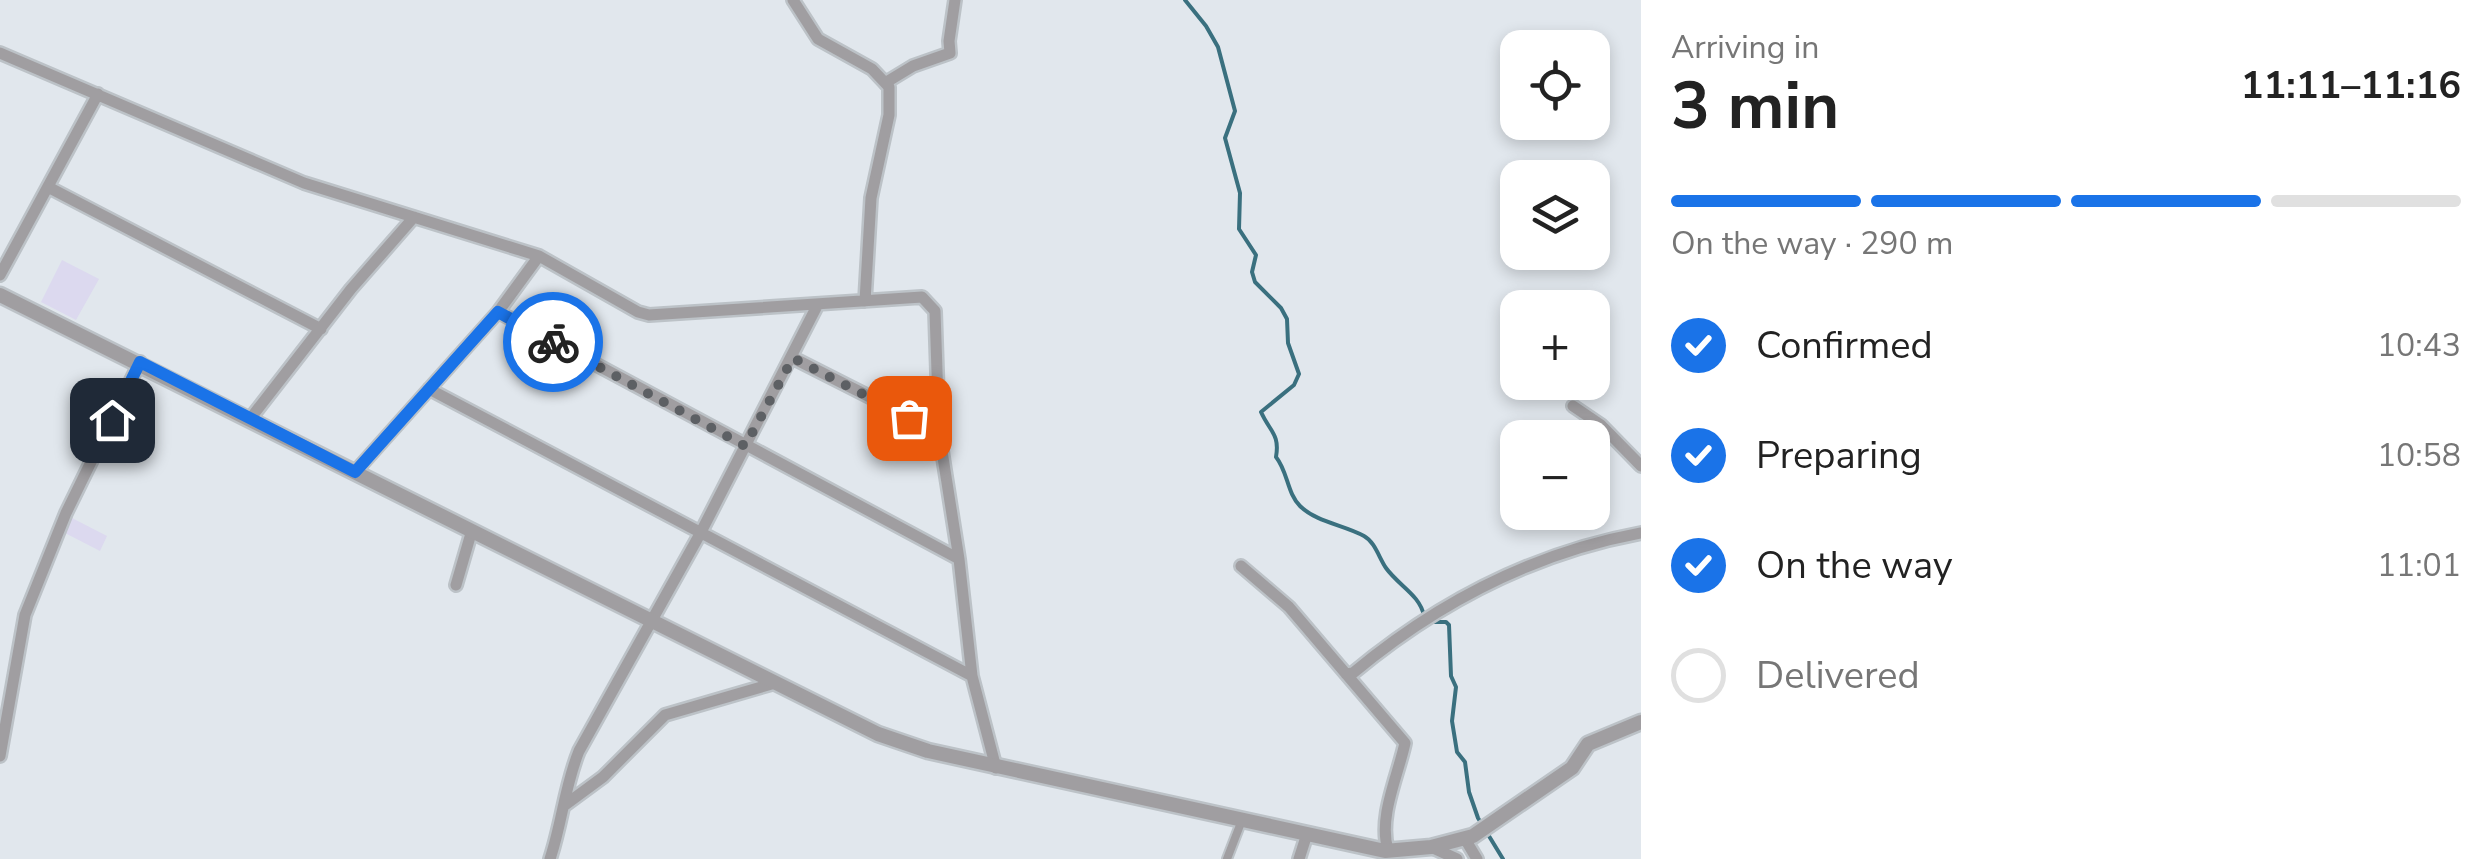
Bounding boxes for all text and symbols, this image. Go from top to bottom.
text: Arriving in [1671,26,1819,69]
map controls [1500,30,1610,530]
button: locate [1500,30,1610,140]
text: 11:11–11:16 [2241,60,2461,111]
text: 3 min [1671,62,1839,151]
button: layers [1500,160,1610,270]
text: On the way · 290 m [1671,222,1953,265]
button: + [1500,290,1610,400]
courier [503,292,603,392]
icon: bike [526,315,581,370]
icon: check [1671,318,1726,373]
text: Confirmed [1756,320,1933,371]
text: 10:43 [2377,324,2461,367]
pin [867,376,952,461]
pin [70,378,155,463]
icon: bag [882,391,937,446]
icon: home [85,393,140,448]
button: − [1500,420,1610,530]
icon: check [1671,428,1726,483]
text: Preparing [1756,430,1922,481]
text: 10:58 [2377,434,2461,477]
icon: check [1671,538,1726,593]
text: On the way [1756,540,1952,591]
text: 11:01 [2377,544,2461,587]
text: Delivered [1756,650,1920,701]

